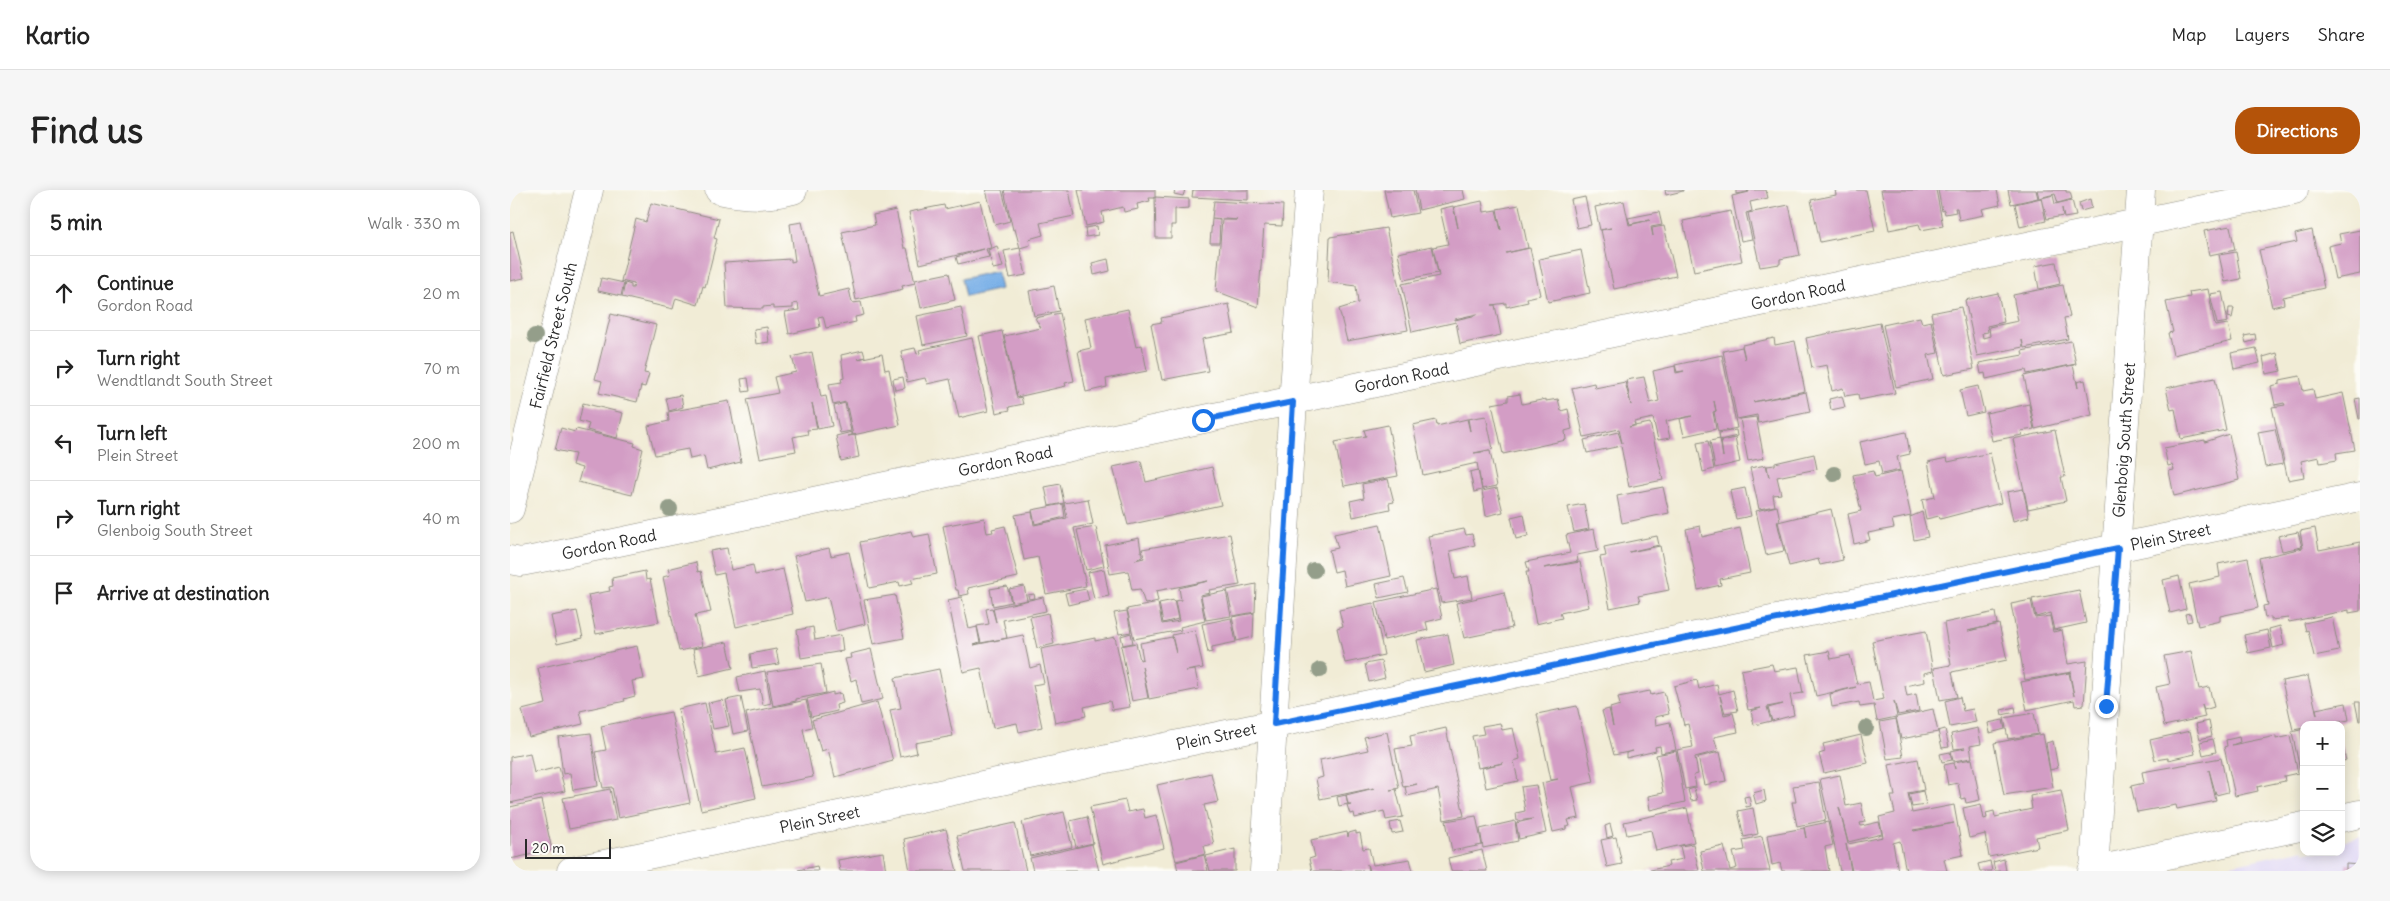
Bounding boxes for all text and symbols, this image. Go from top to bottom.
text: Kartio [25,20,90,50]
text: Map [2171,23,2206,46]
text: Layers [2234,23,2290,46]
text: Share [2318,23,2365,46]
button: Directions [2235,107,2360,154]
text: Find us [30,108,143,152]
text: 5 min [50,209,102,236]
text: Walk · 330 m [367,213,460,233]
street label: Fairfield Street South [525,260,581,411]
text: Continue [97,271,174,295]
street label: Gordon Road [1749,275,1847,314]
icon: ahead [50,279,78,307]
text: 20 m [423,283,460,303]
text: Gordon Road [97,295,193,315]
text: Turn right [97,346,180,370]
icon: right [50,354,78,382]
text: 70 m [424,358,460,378]
street label: Gordon Road [1353,358,1451,397]
street label: Glenboig South Street [2108,361,2139,518]
text: Wendtlandt South Street [97,370,273,390]
route start [1192,409,1215,432]
text: Turn left [97,421,167,445]
icon: left [50,429,78,457]
text: 200 m [412,433,460,453]
street label: Gordon Road [956,441,1054,480]
text: Plein Street [97,445,178,465]
text: Turn right [97,496,180,520]
icon: right [50,504,78,532]
text: 40 m [422,508,460,528]
street label: Plein Street [2129,518,2213,555]
text: Glenboig South Street [97,520,253,540]
street label: Gordon Road [560,524,658,564]
icon: arrive [50,579,78,607]
text: Arrive at destination [97,581,270,605]
route end [2095,695,2118,718]
street label: Plein Street [1174,718,1258,754]
map controls [2300,721,2345,856]
button: + [2300,721,2345,766]
button: − [2300,766,2345,811]
street label: Plein Street [778,801,862,837]
button: layers [2300,811,2345,856]
scale bar [525,836,611,859]
text: 20 m [532,839,565,857]

